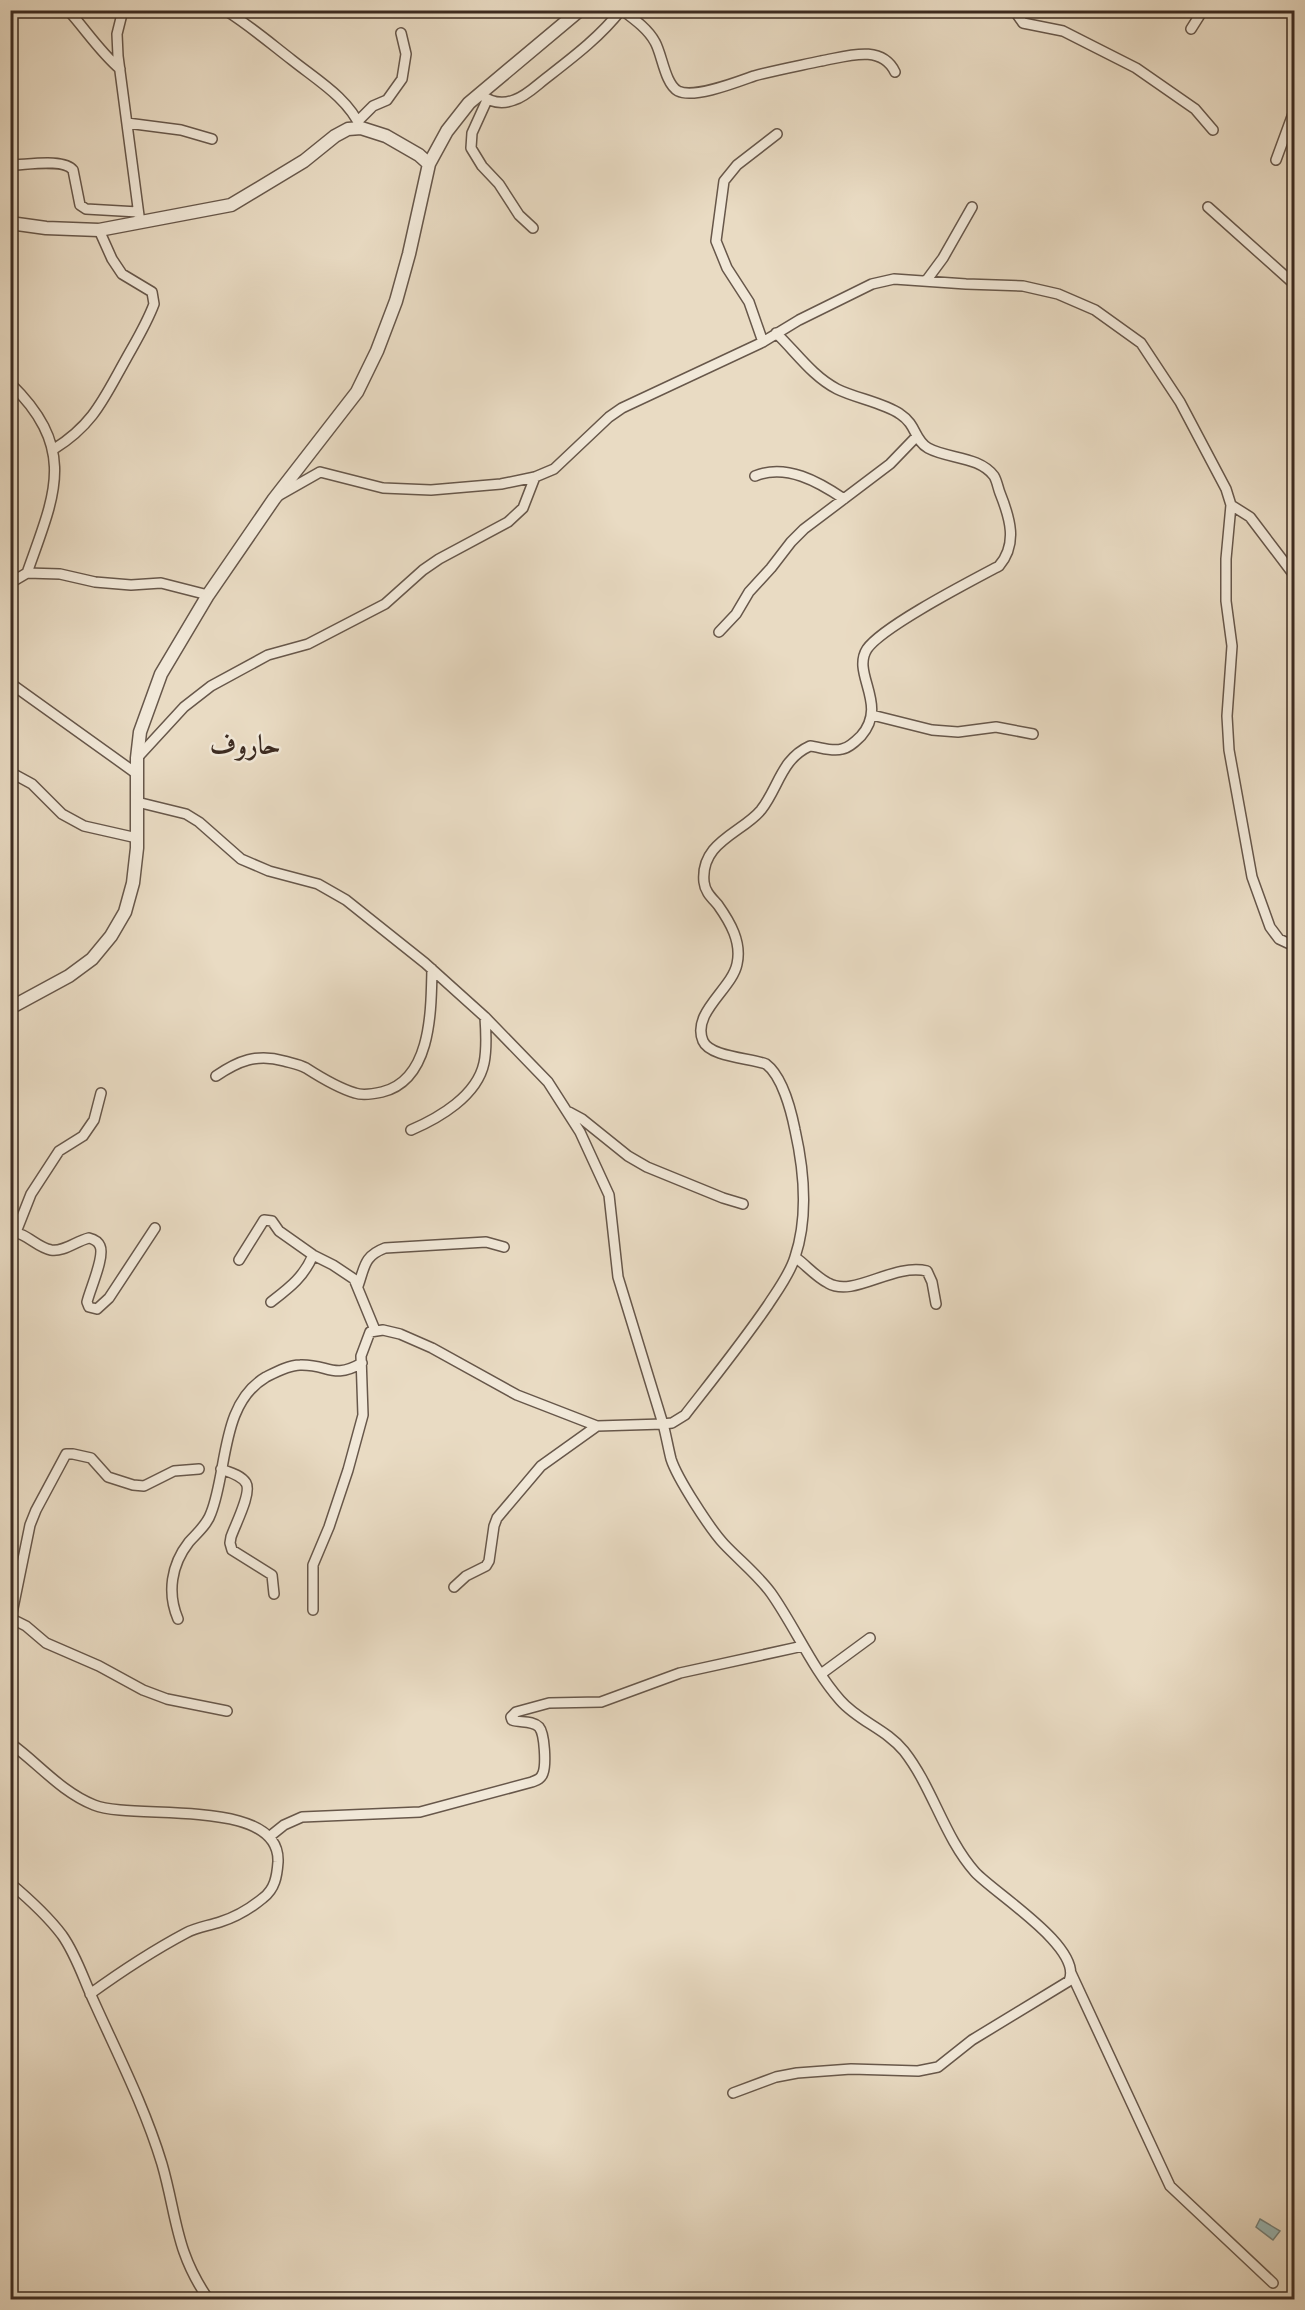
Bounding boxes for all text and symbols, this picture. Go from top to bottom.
district label: حاروف [210,728,280,761]

